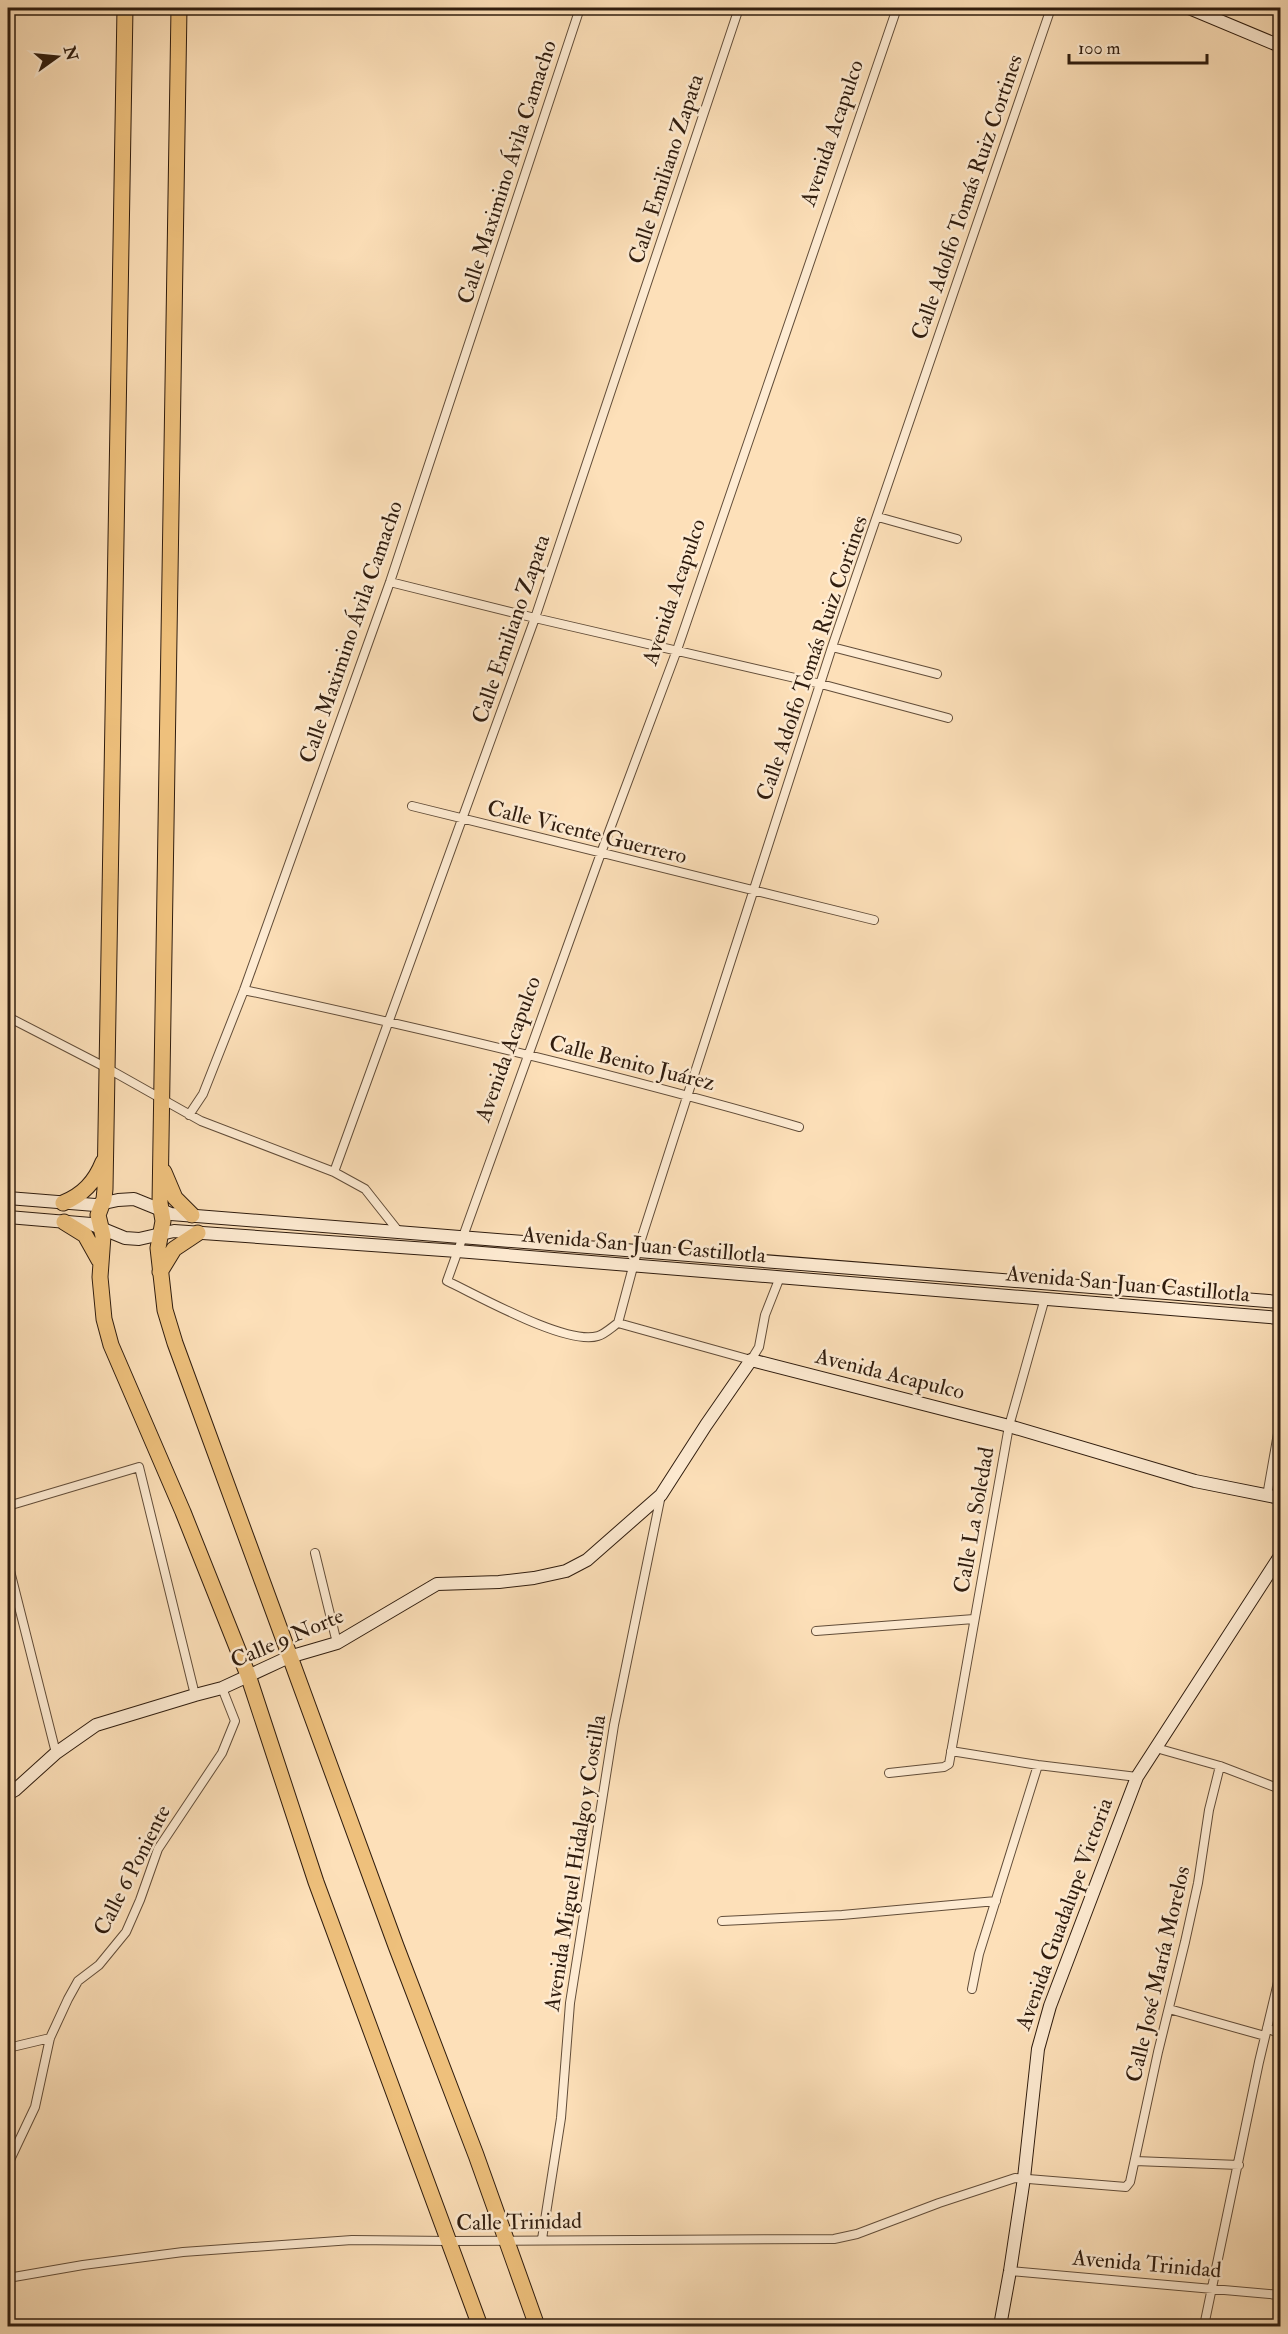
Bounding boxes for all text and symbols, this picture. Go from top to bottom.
north arrow [27,27,87,87]
scale bar [1069,27,1207,65]
street label: Calle Maximino Ávila Camacho [451,37,563,307]
text: 100 m [1078,37,1121,60]
text: N [59,43,82,64]
street label: Calle Adolfo Tomás Ruiz Cortines [905,51,1029,343]
street label: Avenida Acapulco [794,56,871,211]
street label: Calle Emiliano Zapata [622,70,711,268]
street label: Calle Maximino Ávila Camacho [293,497,409,767]
street label: Calle Adolfo Tomás Ruiz Cortines [750,512,874,804]
street label: Avenida Acapulco [636,515,713,670]
street label: Calle Emiliano Zapata [466,530,558,727]
street label: Calle Vicente Guerrero [484,794,690,870]
street label: Avenida Acapulco [468,972,548,1127]
street label: Calle Benito Juárez [546,1029,718,1097]
street label: Avenida San Juan Castillotla [520,1220,768,1270]
street label: Avenida San Juan Castillotla [1004,1259,1252,1309]
street label: Avenida Acapulco [811,1342,968,1407]
street label: Calle La Soledad [947,1445,1001,1595]
street label: Calle 9 Norte [226,1602,348,1674]
street label: Avenida Miguel Hidalgo y Costilla [538,1712,612,2014]
street label: Avenida Guadalupe Victoria [1009,1793,1120,2035]
street label: Calle 6 Poniente [87,1800,177,1940]
street label: Calle José María Morelos [1120,1863,1196,2085]
street label: Calle Trinidad [456,2207,582,2237]
street label: Avenida Trinidad [1070,2243,1223,2284]

